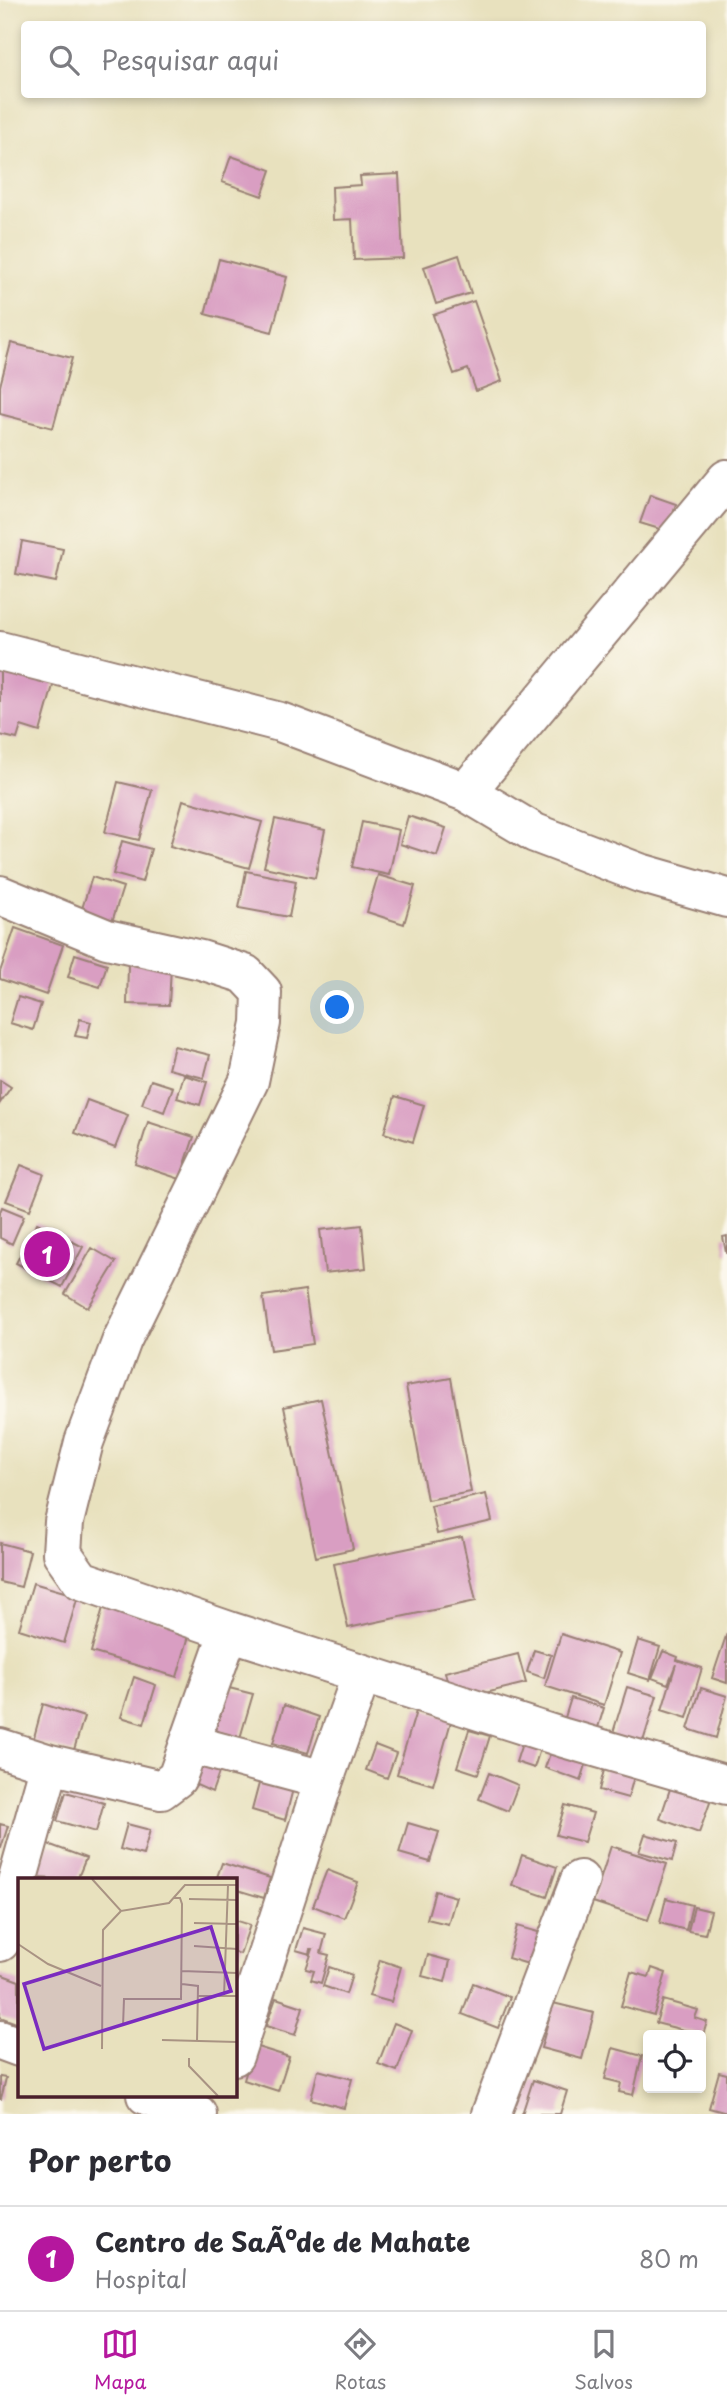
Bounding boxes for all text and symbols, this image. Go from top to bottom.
search box [21,21,706,98]
text: Pesquisar aqui [101,40,279,79]
icon: search [45,41,83,79]
your location [320,990,354,1024]
pin: 1 [24,1228,70,1280]
inset map [18,1878,236,2096]
map controls [643,2030,706,2093]
button: locate [643,2030,706,2093]
text: Por perto [28,2137,171,2182]
text: Centro de SaÃºde de Mahate [95,2222,470,2261]
text: 1 [46,2241,57,2276]
text: 80 m [639,2241,699,2276]
text: Hospital [95,2261,187,2296]
tab: Mapa [94,2325,146,2395]
tab: Rotas [335,2325,386,2395]
tab: Salvos [574,2325,633,2395]

